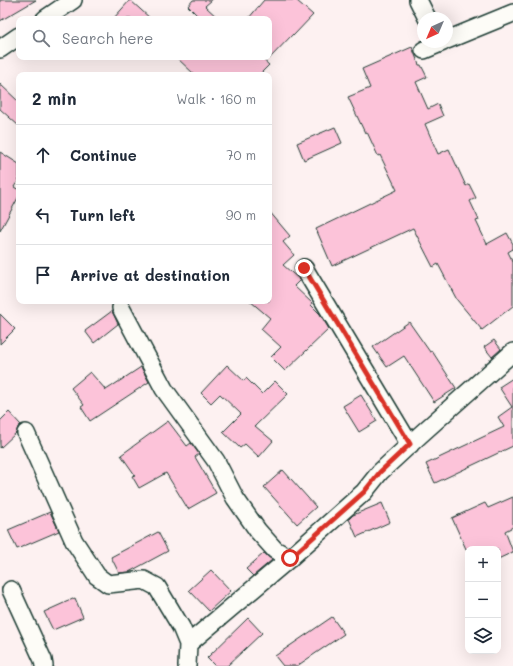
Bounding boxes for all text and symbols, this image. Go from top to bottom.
north arrow [417,12,453,48]
search box [16,16,272,60]
icon: search [30,27,52,49]
text: Search here [62,28,153,48]
text: 2 min [32,87,77,109]
text: Walk · 160 m [176,90,256,107]
icon: ahead [32,144,54,166]
text: Continue [70,145,137,165]
text: 70 m [226,146,256,163]
icon: left [32,204,54,226]
text: Turn left [70,205,135,225]
text: 90 m [226,206,256,223]
route end [295,259,313,277]
icon: arrive [32,264,54,286]
text: Arrive at destination [70,265,230,285]
map controls [465,546,501,654]
button: + [465,546,501,582]
route start [281,549,299,567]
button: − [465,582,501,618]
button: layers [465,618,501,654]

